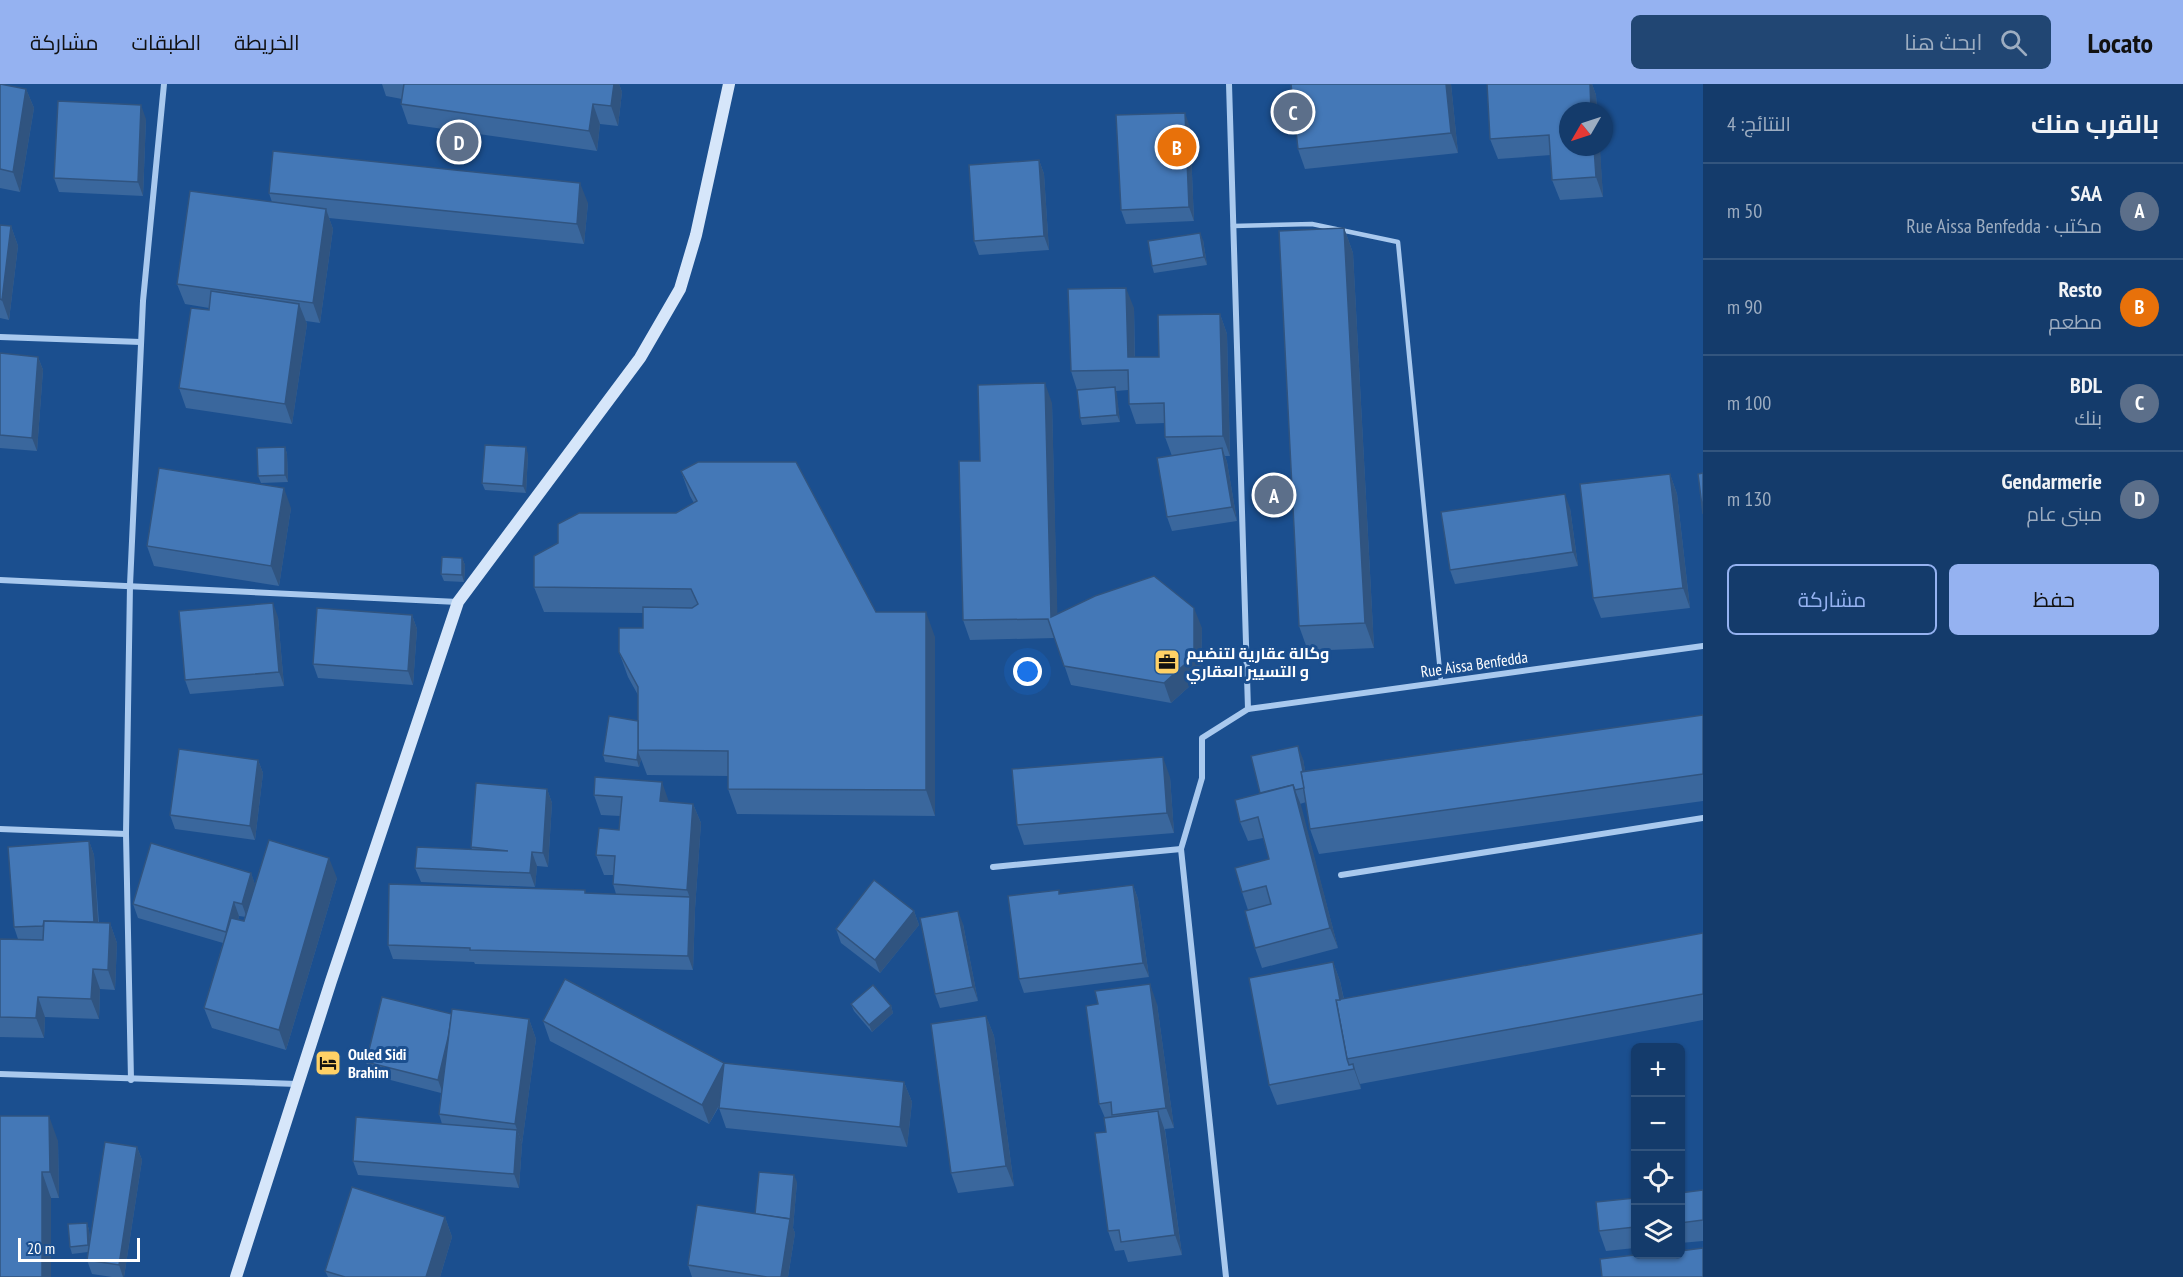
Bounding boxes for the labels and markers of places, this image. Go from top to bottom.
pin: C [1274,90,1312,135]
pin: D [440,120,478,164]
pin: B [1158,124,1196,170]
pin: A [1254,472,1294,518]
place label: وكالة عقارية لتنضيم و التسيير العقاري [1186,643,1329,684]
office icon: وكالة عقارية لتنضيم و التسيير العقاري [1152,647,1182,677]
place label: Ouled Sidi Brahim [348,1044,407,1082]
hotel icon: Ouled Sidi Brahim [313,1048,343,1078]

